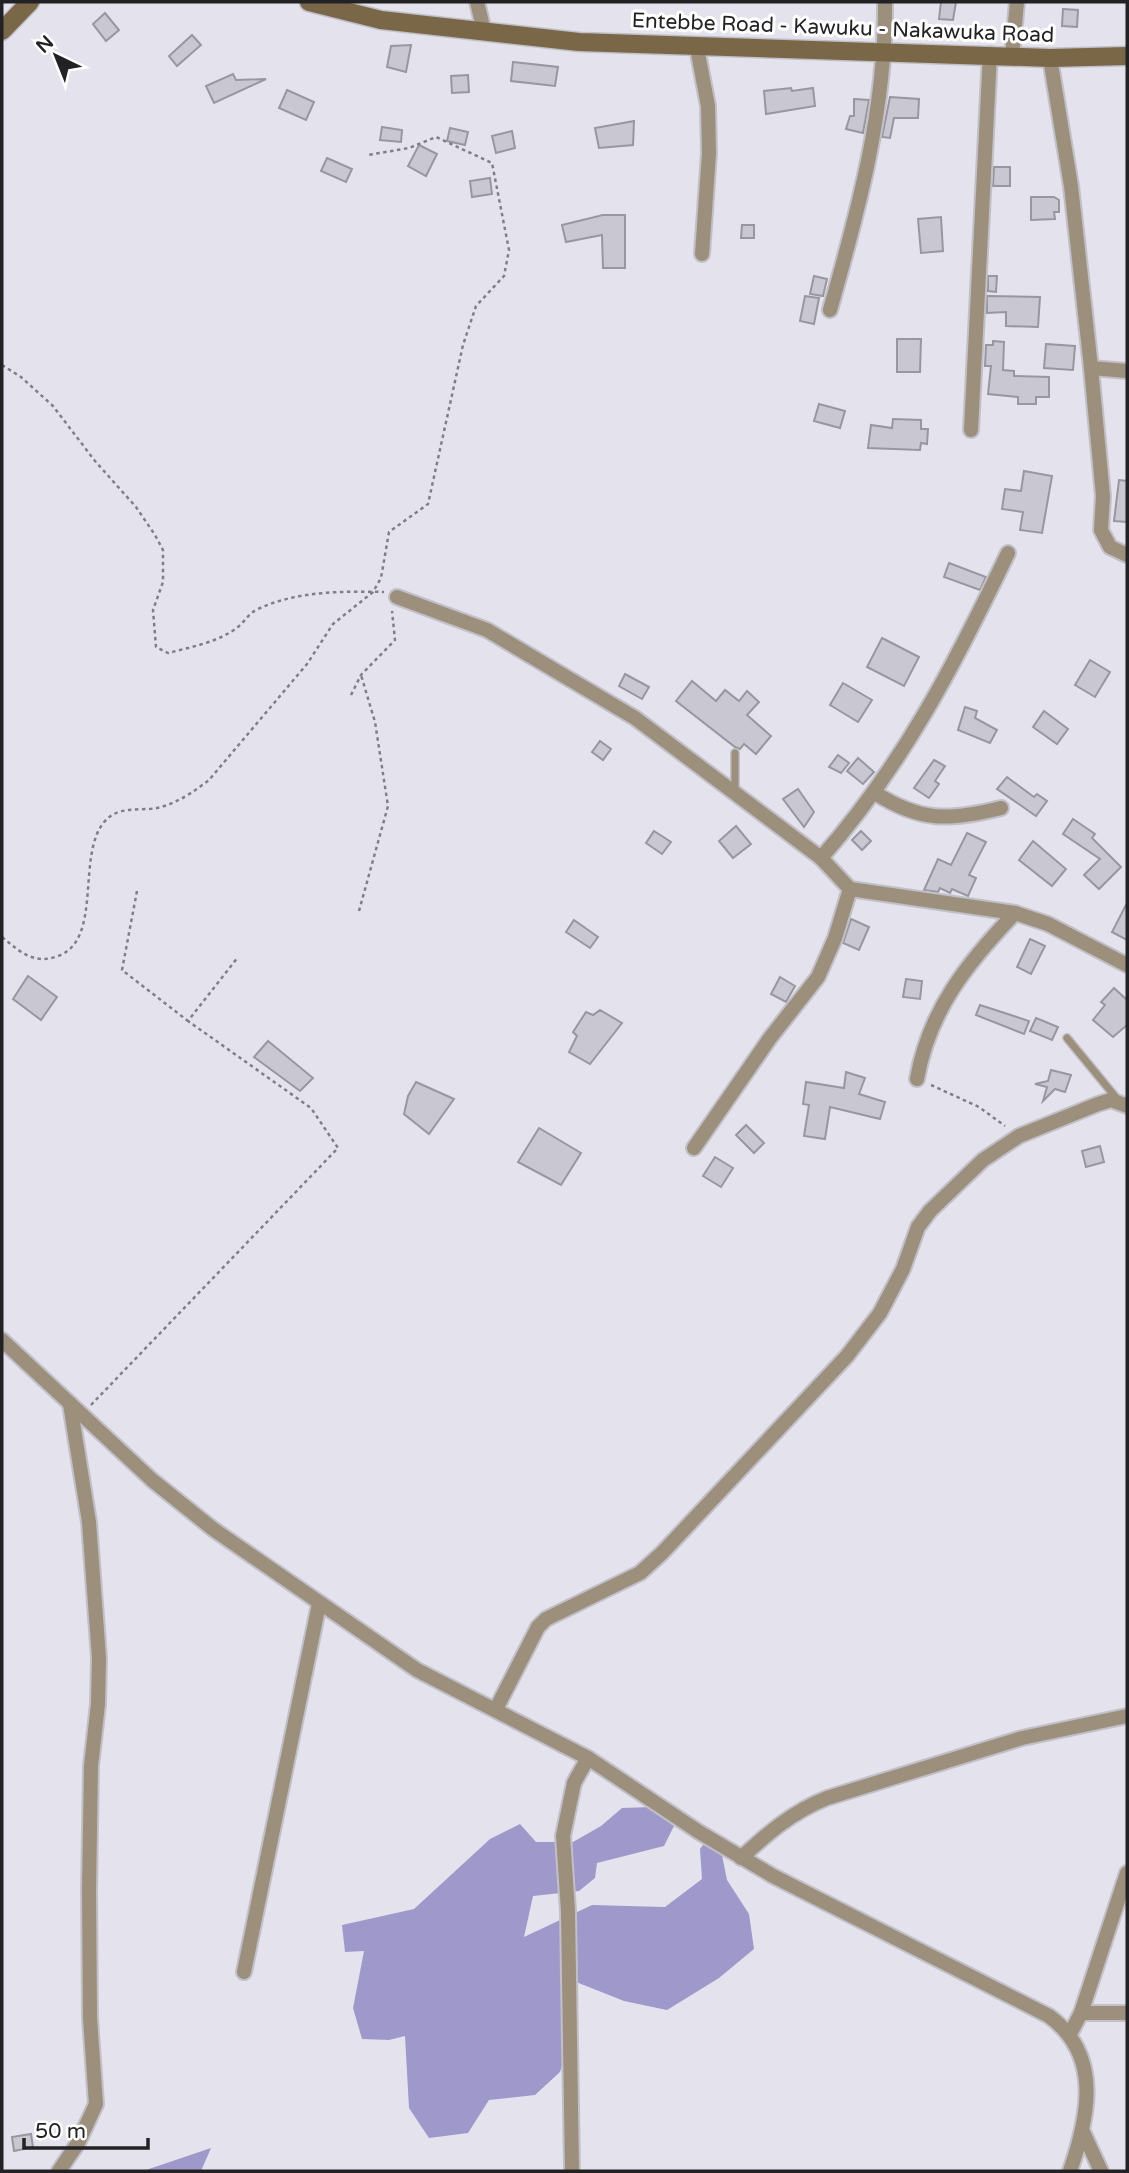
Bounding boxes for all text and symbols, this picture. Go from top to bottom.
street label: Entebbe Road - Kawuku - Nakawuka Road [631,8,1055,48]
north arrow [21,21,91,91]
text: N [32,31,58,58]
scale bar [24,2106,149,2150]
text: 50 m [35,2119,86,2144]

